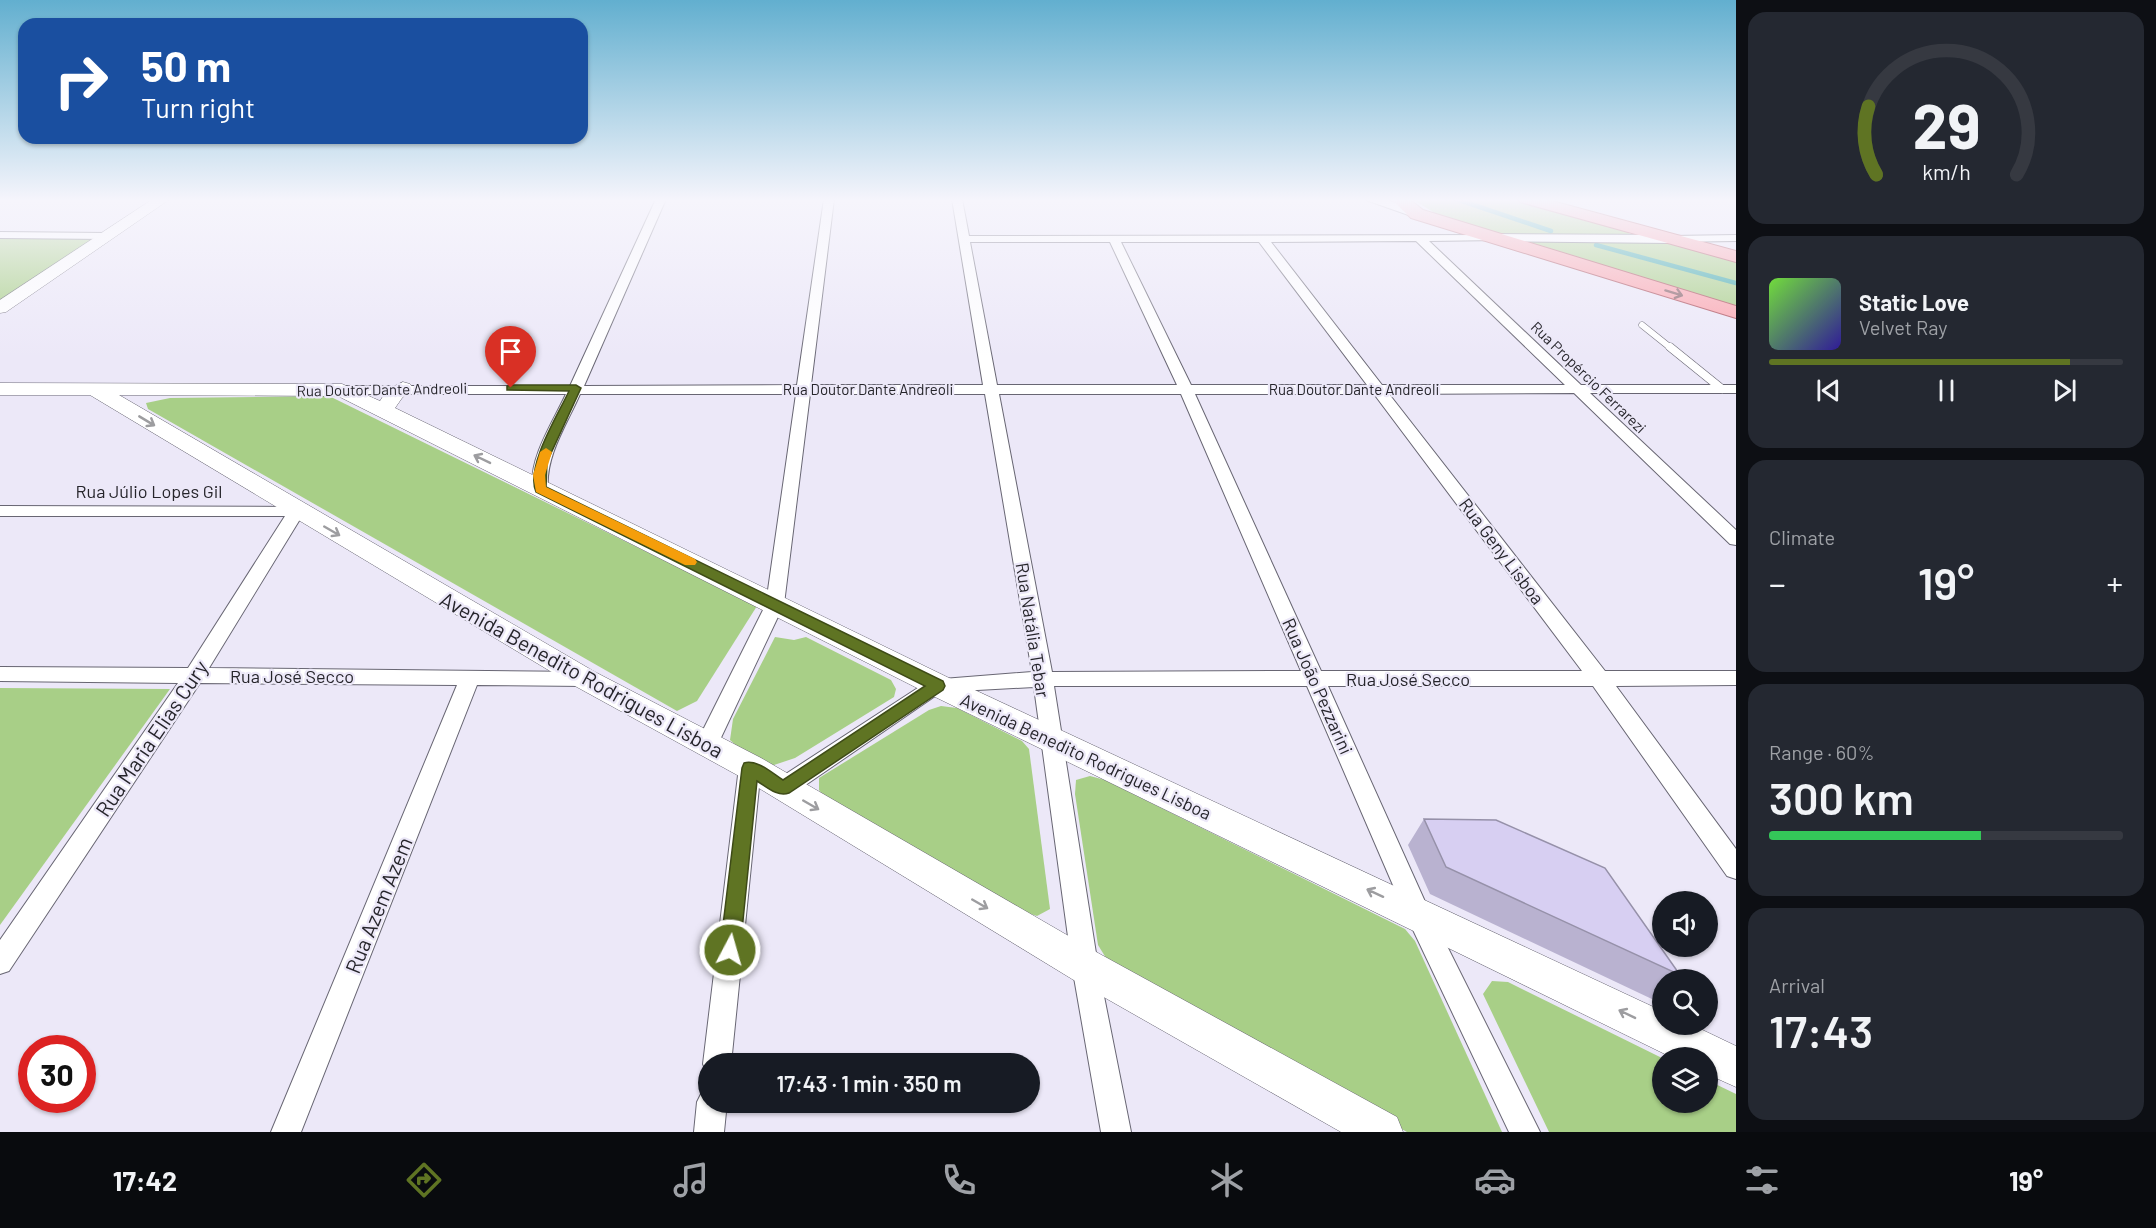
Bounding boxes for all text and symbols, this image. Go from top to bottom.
text: 50 m [141,40,231,90]
icon: right [42,42,120,120]
text: 29 [1912,87,1980,161]
text: Turn right [141,91,255,123]
text: km/h [1922,159,1970,184]
one-way arrow [1664,288,1683,299]
text: Static Love [1859,289,1969,315]
text: Velvet Ray [1859,315,1948,339]
street label: Rua Propércio Ferrarezi [1528,317,1650,437]
pin [485,326,536,388]
icon: arrive [494,335,527,368]
icon: previous [1812,374,1845,407]
icon: pause [1930,374,1963,407]
icon: next [2048,374,2081,407]
street label: Rua Doutor Dante Andreoli [297,379,467,399]
street label: Rua Doutor Dante Andreoli [783,380,953,398]
street label: Rua Doutor Dante Andreoli [1269,380,1439,398]
one-way arrow [138,415,155,427]
one-way arrow [473,453,491,465]
street label: Rua Júlio Lopes Gil [76,480,223,502]
street label: Rua Geny Lisboa [1455,493,1549,609]
text: Climate [1769,525,1835,549]
one-way arrow [323,526,340,538]
text: 19° [1918,555,1974,609]
street label: Rua Natália Tebar [1011,561,1055,699]
text: − [1769,563,1786,603]
text: + [2107,563,2123,603]
street label: Avenida Benedito Rodrigues Lisboa [436,586,728,762]
street label: Rua João Pezzarini [1278,615,1358,757]
street label: Rua Maria Elias Cury [90,655,213,821]
street label: Rua José Secco [230,665,354,687]
street label: Rua José Secco [1346,668,1470,690]
street label: Avenida Benedito Rodrigues Lisboa [957,688,1215,824]
text: Range · 60% [1769,740,1874,764]
text: 300 km [1769,770,1914,824]
one-way arrow [802,800,819,812]
street label: Rua Azem Azem [339,833,417,977]
one-way arrow [1367,887,1385,898]
map controls [1652,891,1718,1113]
button: sound [1652,891,1718,957]
one-way arrow [970,899,988,910]
position arrow [698,918,762,982]
button: search [1652,969,1718,1035]
text: Arrival [1769,973,1825,997]
text: 17:43 [1769,1003,1873,1057]
one-way arrow [1618,1007,1636,1019]
speed limit sign: 30 [18,1035,96,1113]
button: layers [1652,1047,1718,1113]
text: 17:43 · 1 min · 350 m [777,1070,961,1096]
icon: directions [403,1159,445,1201]
icon: music [670,1159,712,1201]
icon: phone [938,1159,980,1201]
icon: climate [1206,1159,1248,1201]
icon: car [1474,1159,1516,1201]
icon: filters [1741,1159,1783,1201]
text: 17:42 [113,1164,177,1196]
text: 19° [2009,1164,2043,1196]

